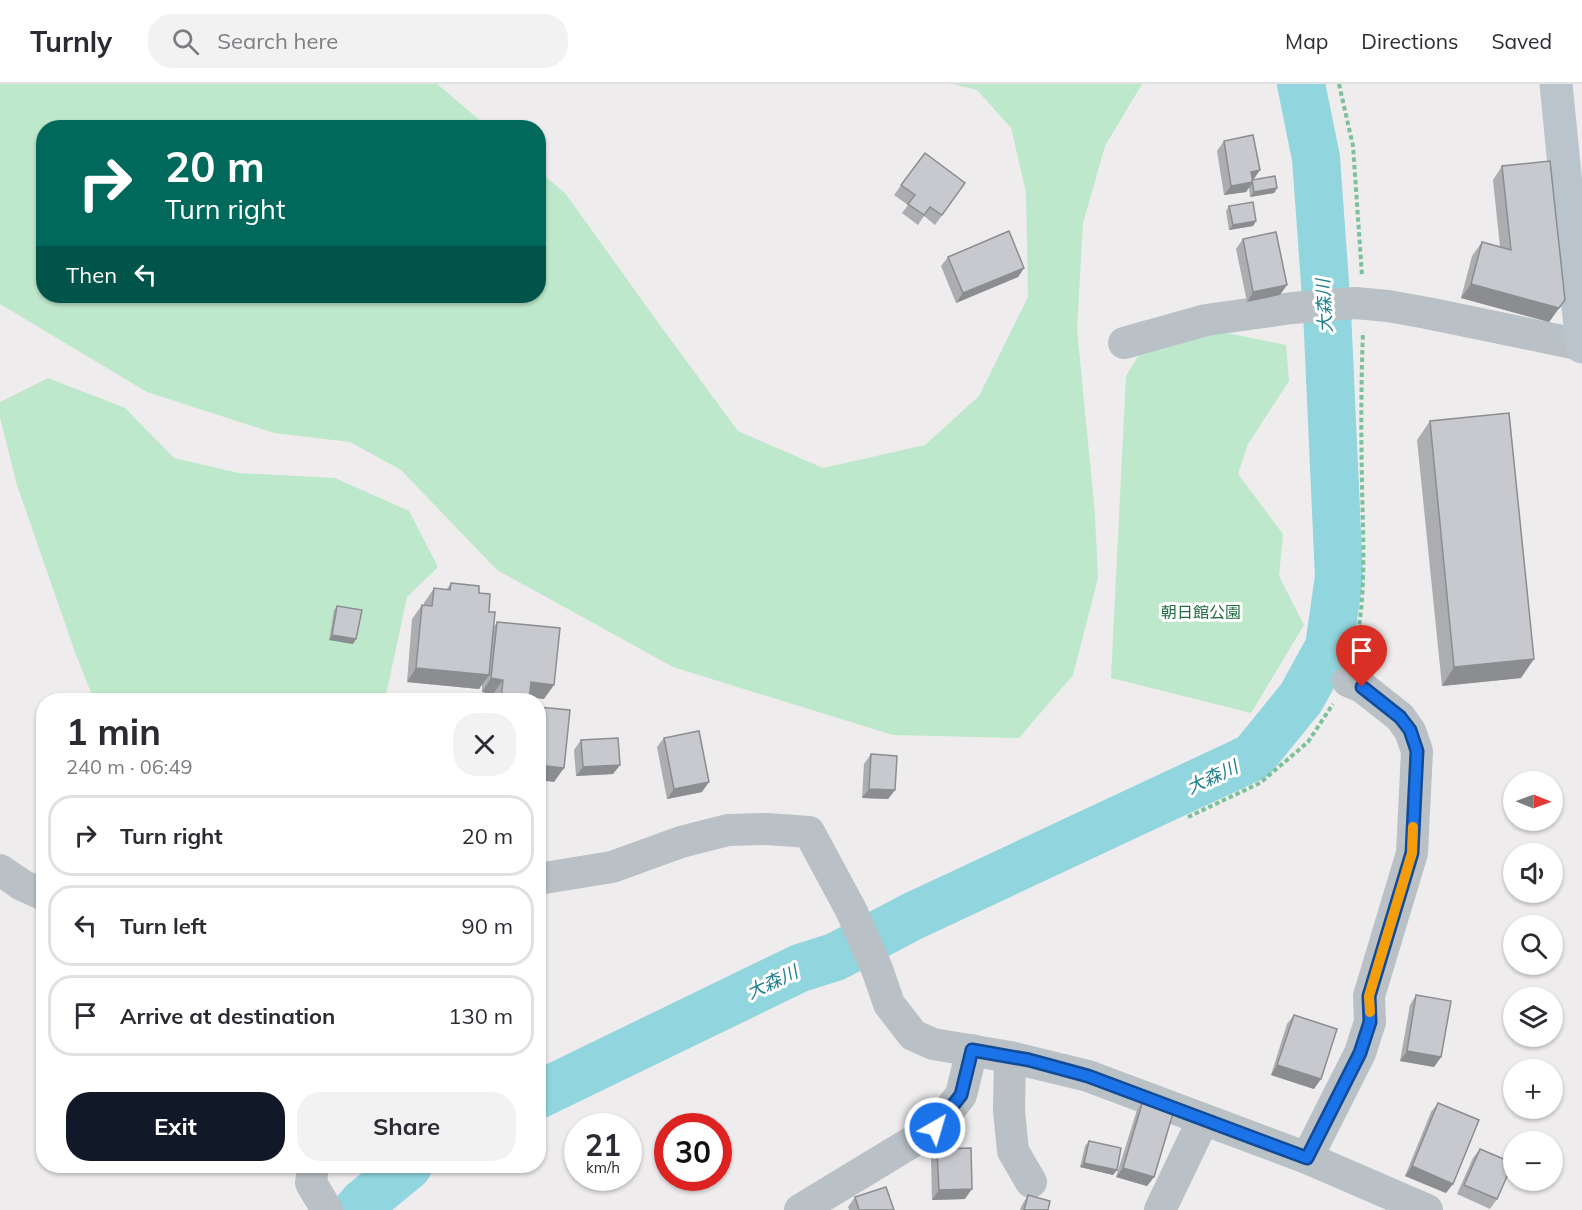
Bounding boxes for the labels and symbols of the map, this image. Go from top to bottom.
water label: 大森川 [1311,276,1337,334]
park label: 朝日館公園 [1161,602,1241,622]
pin [1336,625,1387,687]
water label: 大森川 [1183,754,1243,799]
north arrow [1503,771,1563,831]
water label: 大森川 [743,959,803,1004]
position arrow [903,1096,967,1160]
speed limit sign: 30 [654,1113,732,1191]

